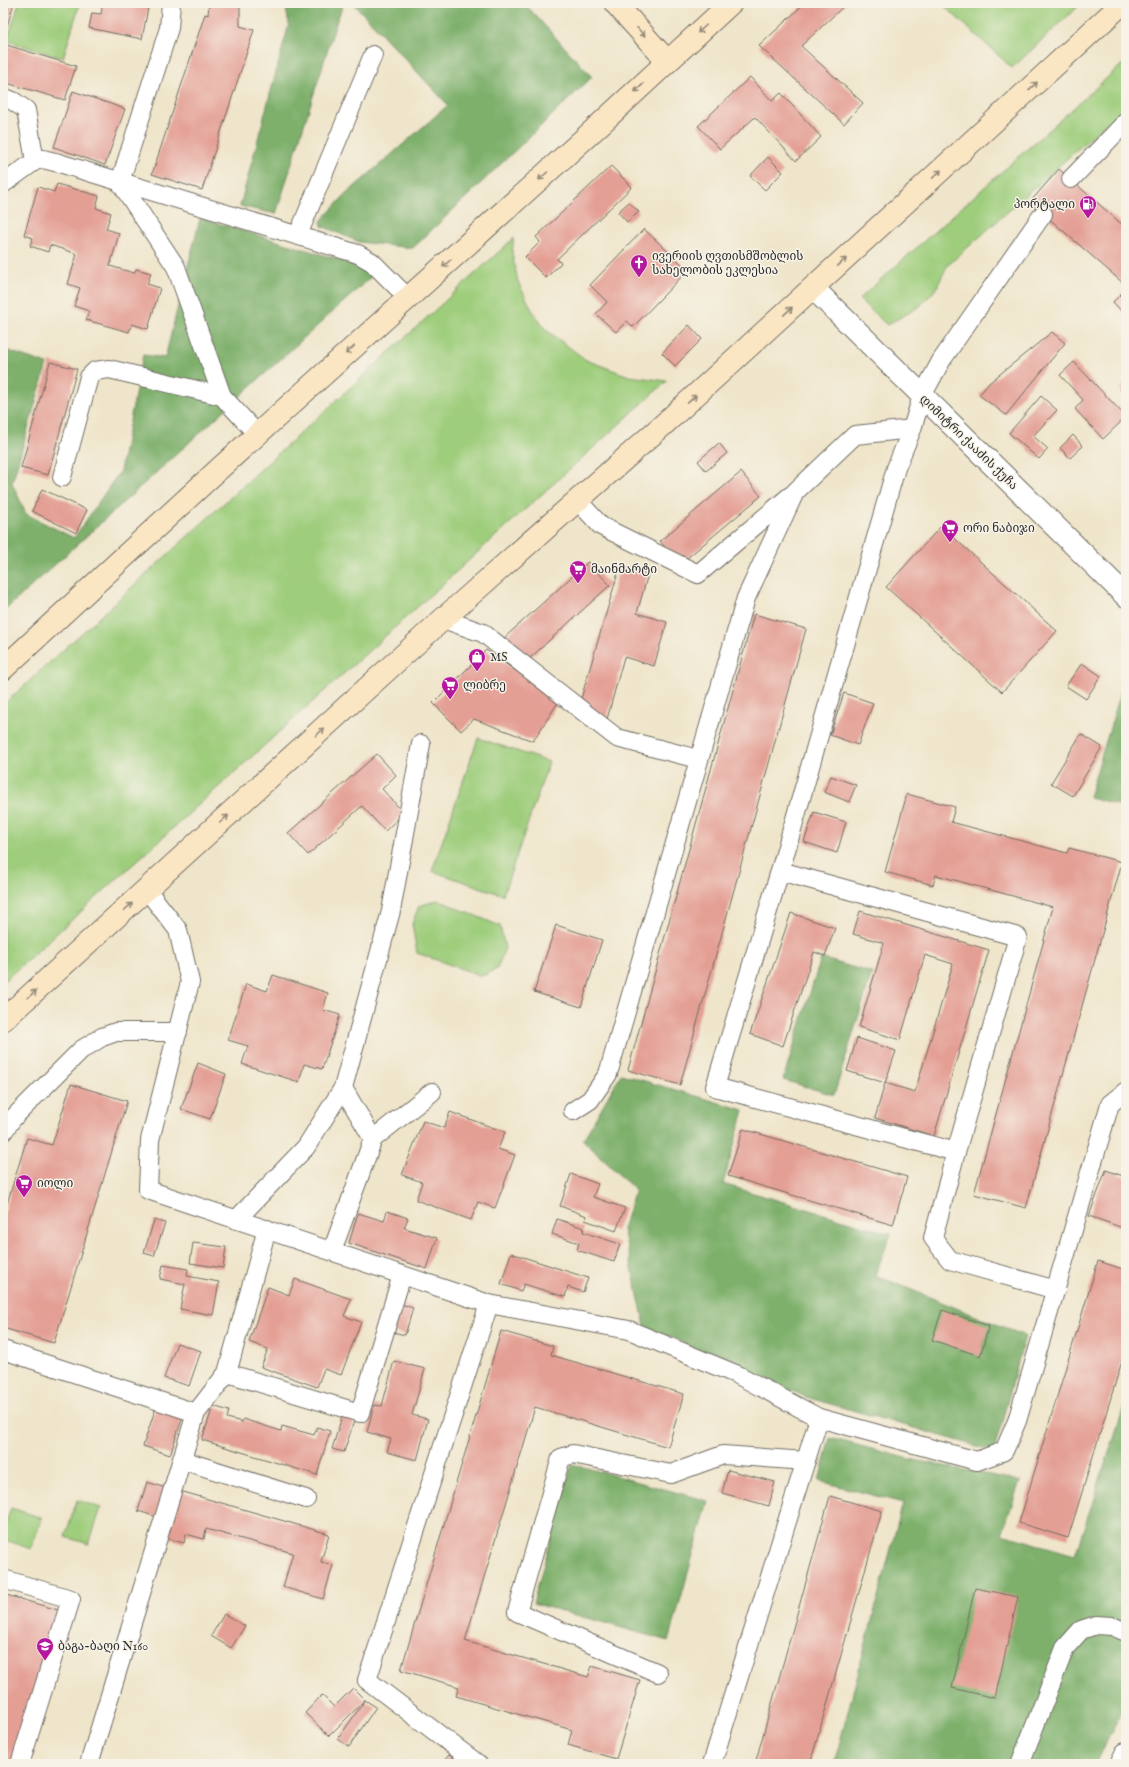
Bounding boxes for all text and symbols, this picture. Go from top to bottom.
one-way arrow [697,25,707,34]
one-way arrow [637,27,646,37]
one-way arrow [1028,81,1038,91]
one-way arrow [634,83,644,92]
one-way arrow [932,169,942,178]
one-way arrow [538,171,548,180]
fuel station icon: პორტალი [1078,194,1098,219]
place label: პორტალი [1014,197,1075,212]
place label: ივერიის ღვთისმშობლის სახელობის ეკლესია [652,249,803,278]
church icon: ივერიის ღვთისმშობლის სახელობის ეკლესია [629,253,649,278]
one-way arrow [836,257,847,266]
one-way arrow [442,258,452,267]
one-way arrow [783,306,793,316]
one-way arrow [345,345,355,355]
street label: დიმიტრი ქააძის ქუჩა [916,392,1021,493]
one-way arrow [687,394,697,404]
supermarket icon: ორი ნაბიჯი [940,518,960,543]
place label: ორი ნაბიჯი [963,521,1035,536]
supermarket icon: მაინმარტი [568,559,588,584]
place label: მაინმარტი [591,562,657,577]
shop icon: MS [467,647,487,672]
place label: MS [490,650,507,665]
supermarket icon: ლიბრე [440,675,460,700]
place label: ლიბრე [463,678,506,693]
one-way arrow [315,728,325,737]
one-way arrow [219,815,229,824]
one-way arrow [123,902,133,912]
one-way arrow [27,990,37,999]
supermarket icon: იოლი [14,1173,34,1198]
place label: იოლი [37,1176,73,1191]
school or university icon: ბაგა-ბაღი N160 [35,1636,55,1661]
place label: ბაგა-ბაღი N160 [58,1639,148,1654]

